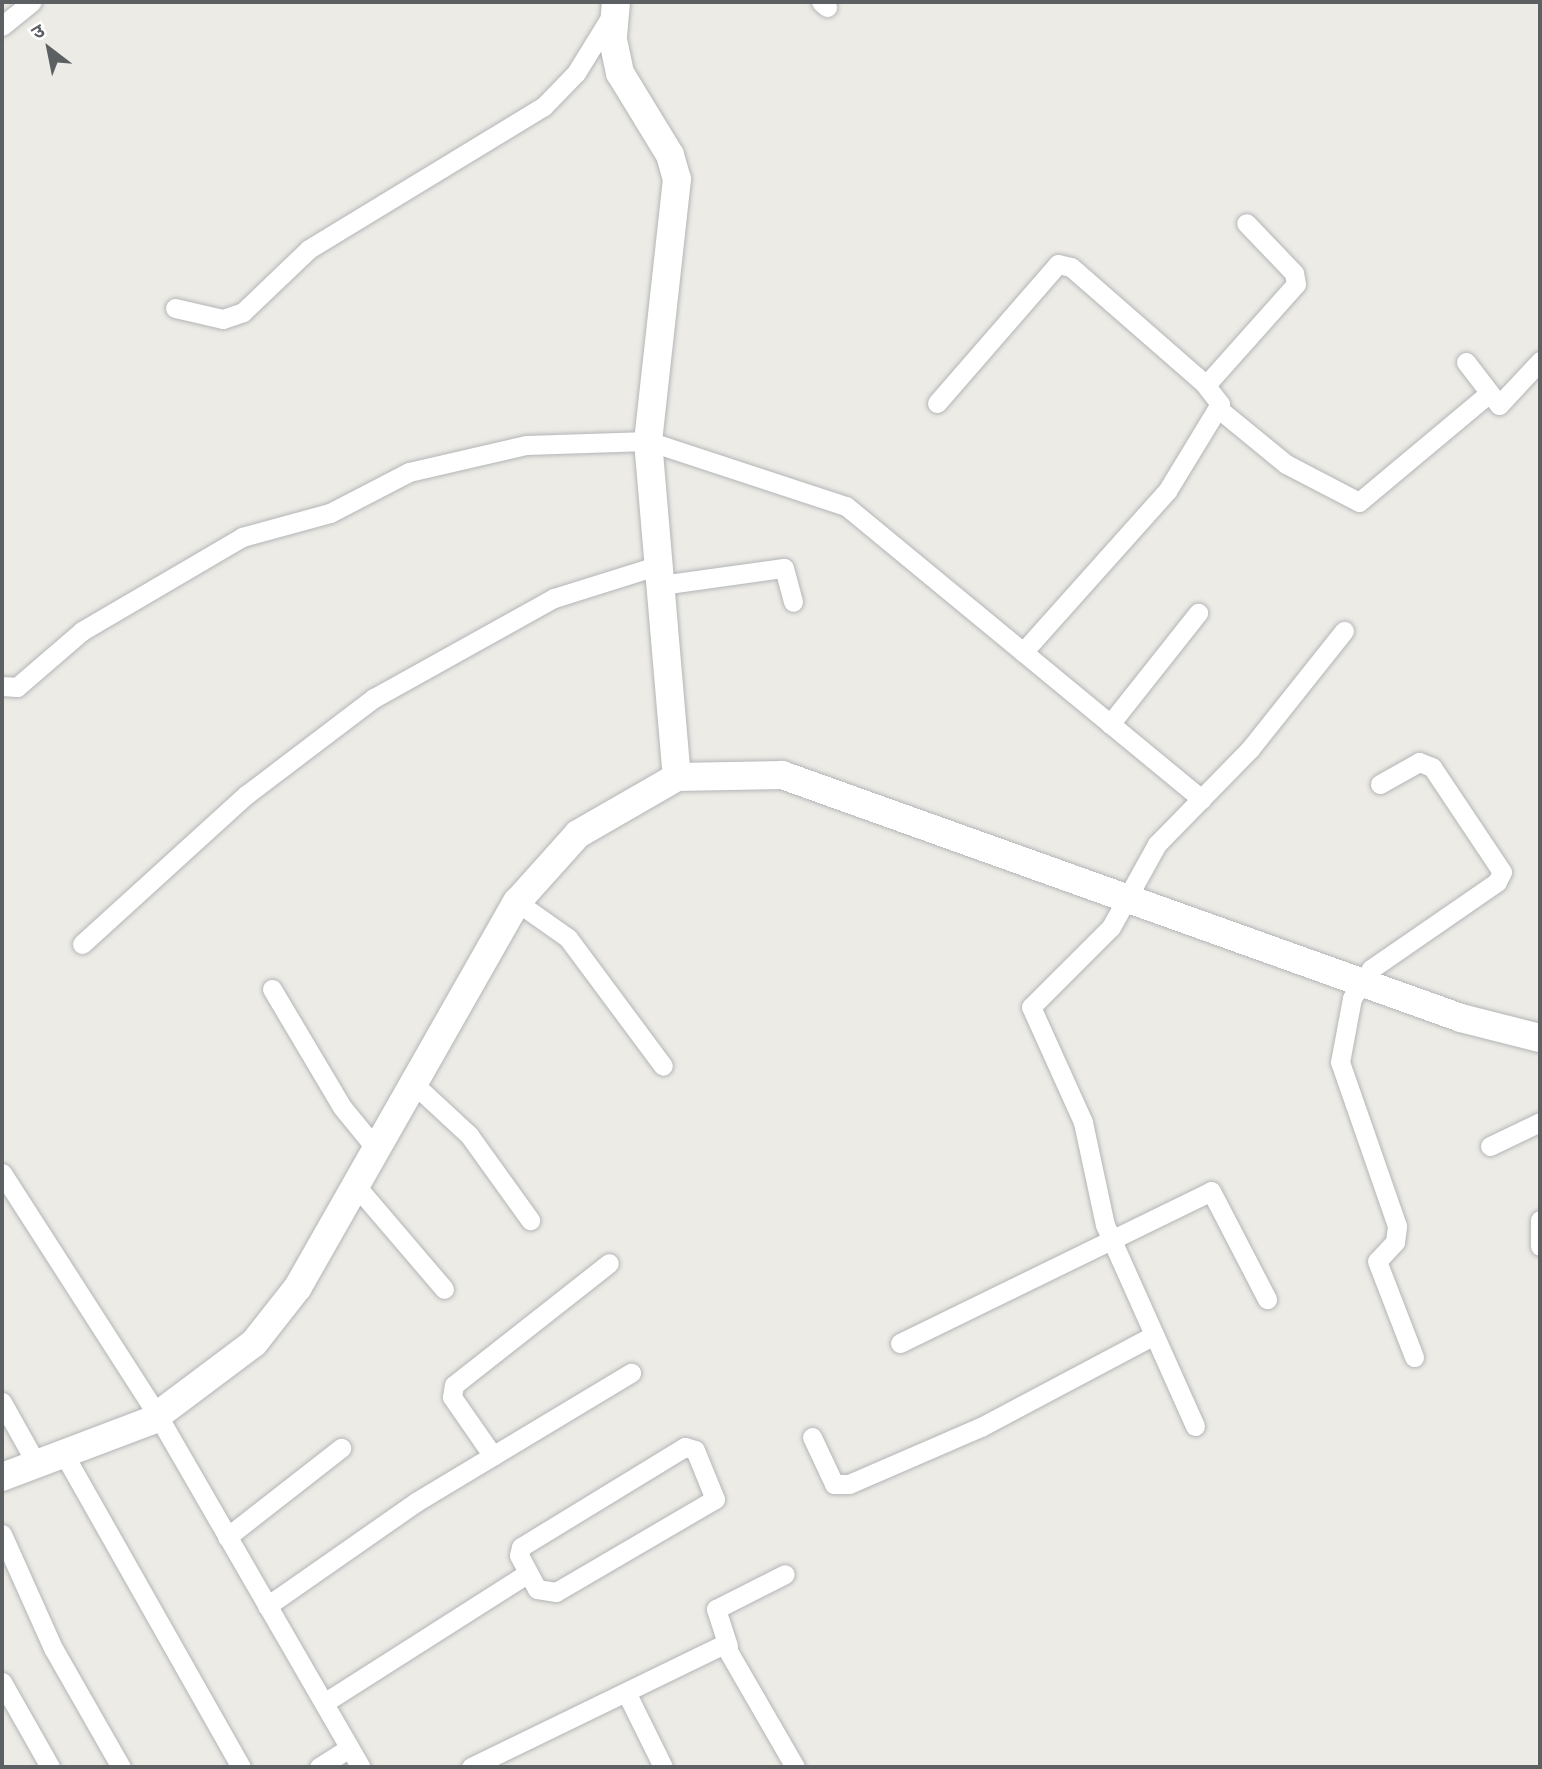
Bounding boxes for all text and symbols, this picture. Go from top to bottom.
north arrow [14,14,84,84]
text: उ [25,16,50,46]

